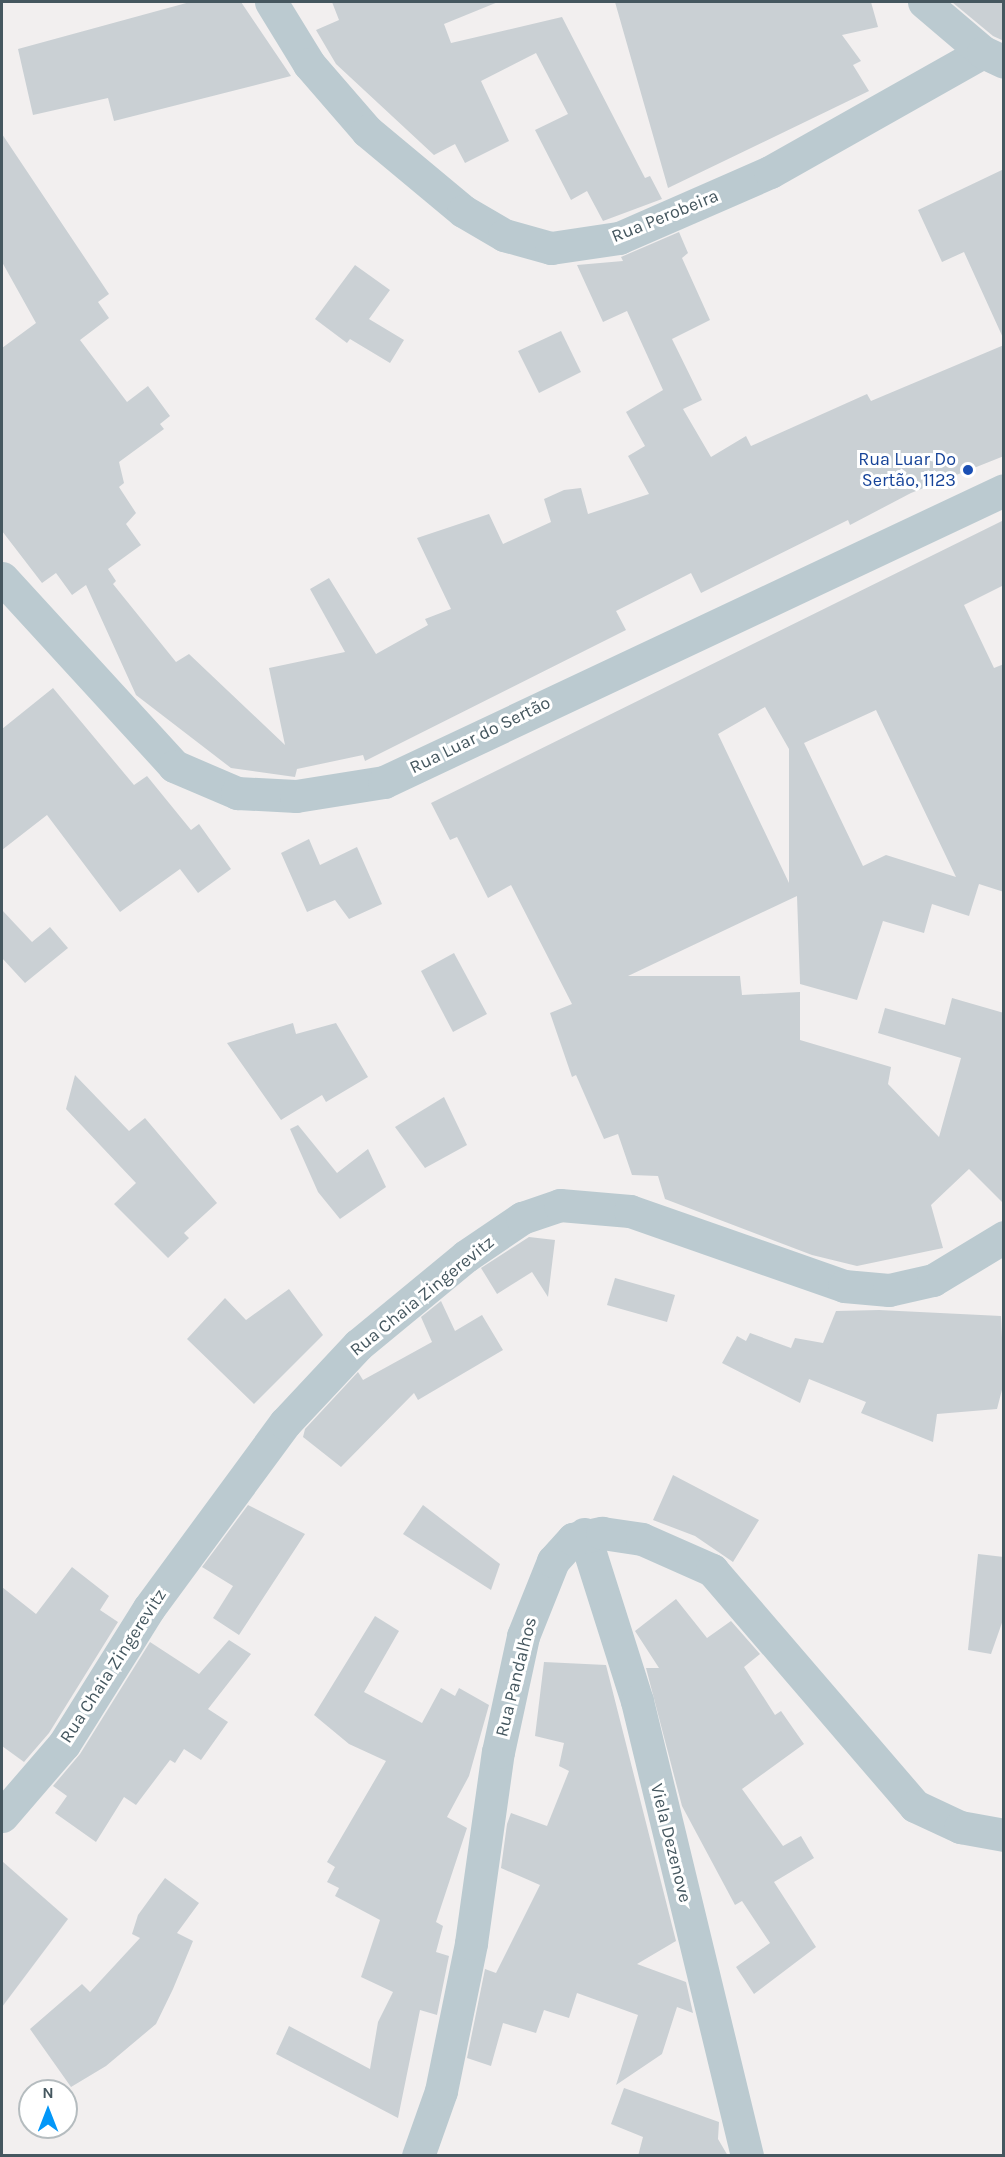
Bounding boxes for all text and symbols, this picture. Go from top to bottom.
street label: Rua Perobeira [608,185,722,247]
place label: Rua Luar Do Sertão, 1123 [858,449,956,492]
marker: Rua Luar Do Sertão, 1123 [961,463,975,477]
street label: Rua Luar do Sertão [406,692,554,778]
street label: Rua Chaia Zingerevitz [346,1231,498,1361]
street label: Rua Chaia Zingerevitz [55,1585,171,1747]
street label: Rua Pandalhos [491,1615,541,1739]
street label: Viela Dezenove [646,1781,696,1905]
north arrow [18,2079,78,2139]
text: N [42,2083,54,2102]

